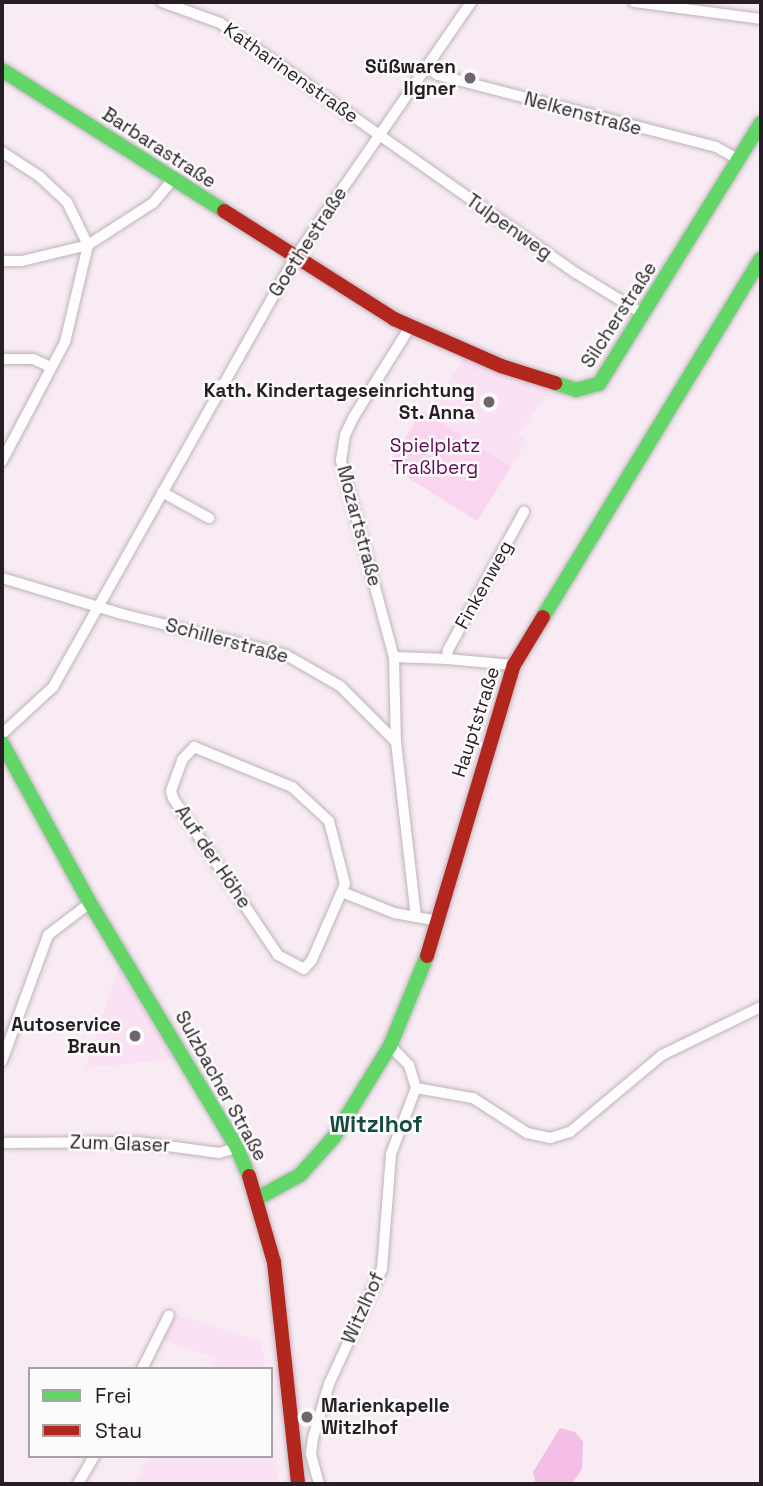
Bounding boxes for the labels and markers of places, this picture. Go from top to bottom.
place label: Süßwaren Ilgner [365,56,456,100]
marker: Süßwaren Ilgner [462,70,478,86]
place label: Kath. Kindertageseinrichtung St. Anna [203,380,475,424]
marker: Kath. Kindertageseinrichtung St. Anna [481,394,497,410]
place label: Autoservice Braun [11,1014,121,1058]
marker: Autoservice Braun [127,1028,143,1044]
place label: Marienkapelle Witzlhof [321,1395,450,1439]
marker: Marienkapelle Witzlhof [299,1409,315,1425]

